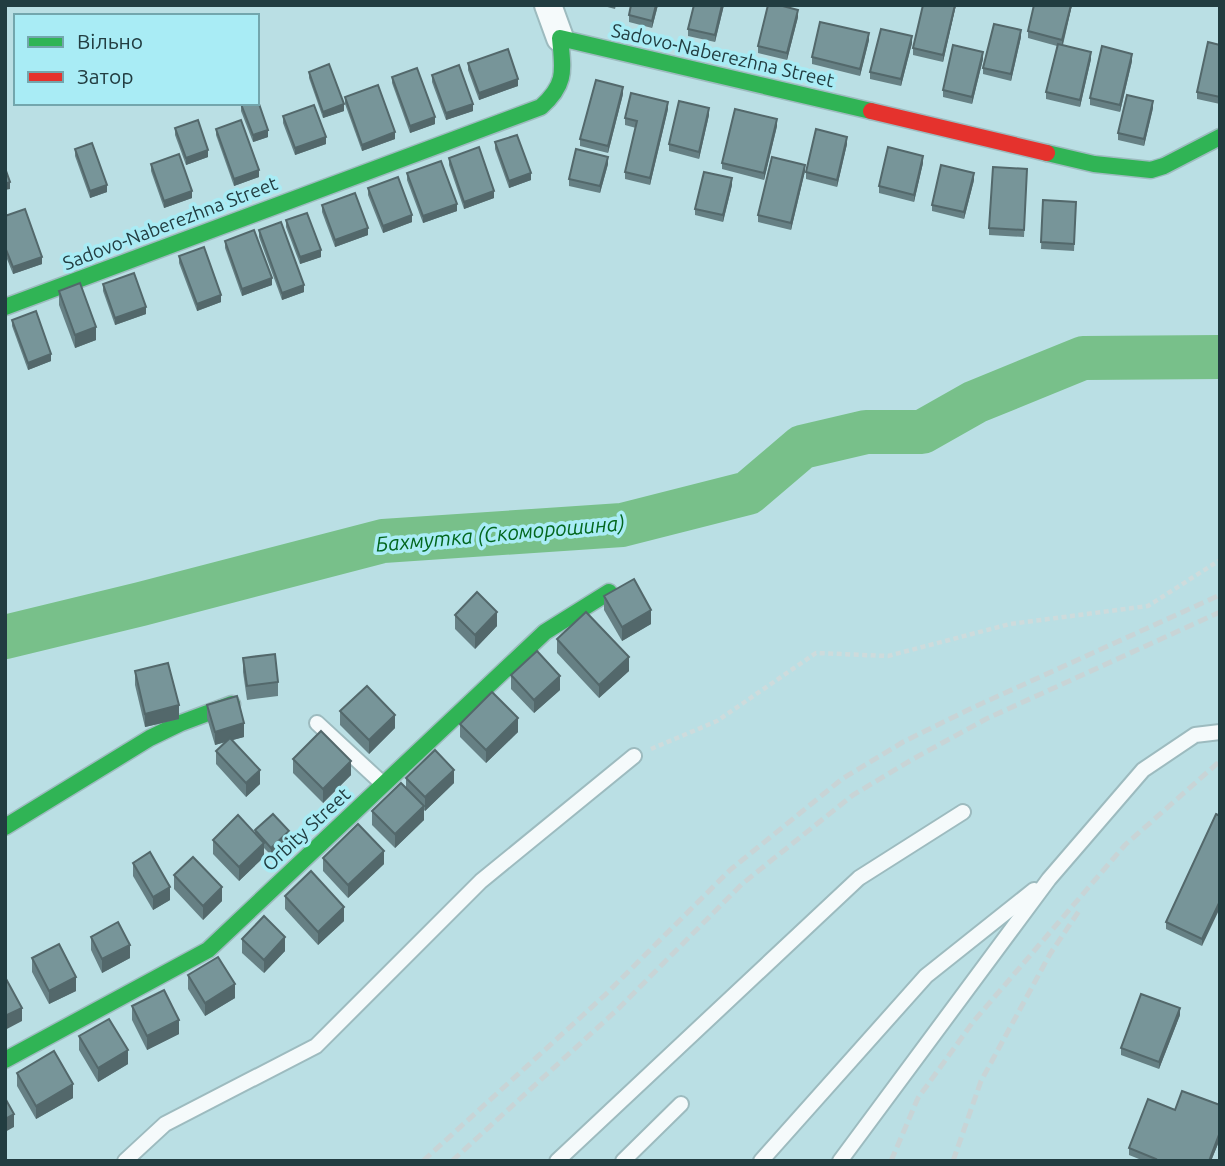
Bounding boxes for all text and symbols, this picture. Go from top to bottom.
legend [14,14,259,105]
street label: Sadovo-Naberezhna Street [609,19,837,91]
text: Вільно [77,29,143,53]
text: Затор [77,64,133,88]
street label: Sadovo-Naberezhna Street [60,172,281,274]
water label: Бахмутка (Скоморошина) [374,510,625,556]
street label: Orbity Street [258,782,355,875]

